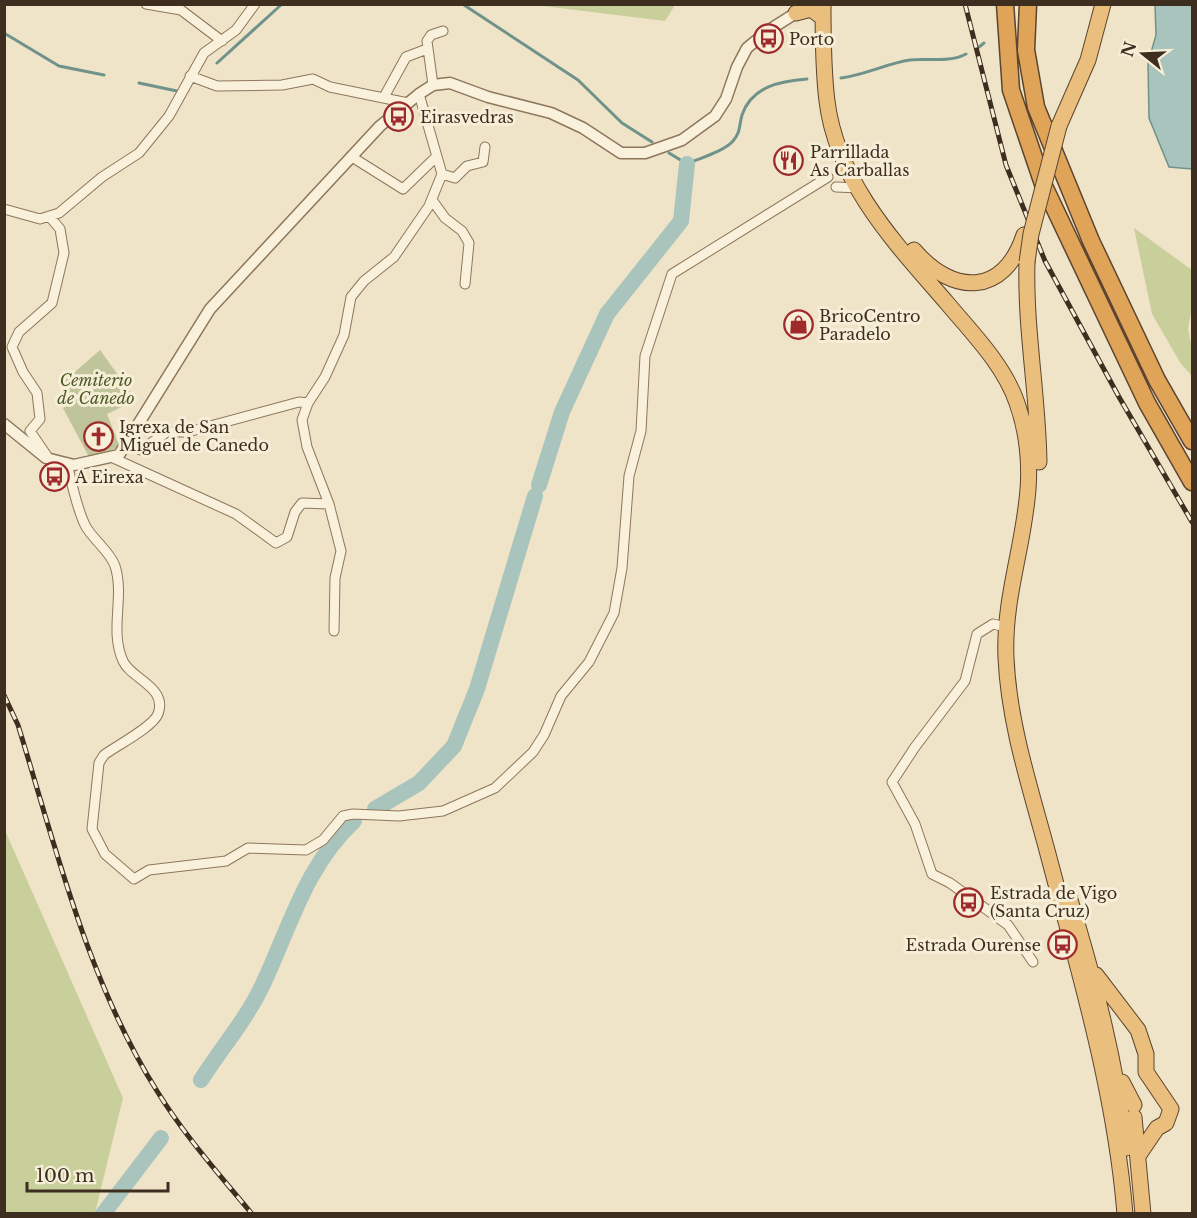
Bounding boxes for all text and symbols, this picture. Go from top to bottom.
bus stop icon: Porto [752,23,784,55]
north arrow [1113,24,1173,84]
place label: Porto [789,29,834,49]
text: N [1117,39,1141,60]
bus stop icon: Eirasvedras [383,101,415,133]
place label: Eirasvedras [420,107,514,127]
place label: Parrillada As Carballas [809,142,909,180]
restaurant icon: Parrillada As Carballas [773,145,805,177]
place label: BricoCentro Paradelo [819,306,920,344]
shop icon: BricoCentro Paradelo [782,309,814,341]
park label: Cemiterio de Canedo [57,370,135,408]
place label: Igrexa de San Miguel de Canedo [119,417,269,455]
church icon: Igrexa de San Miguel de Canedo [82,420,114,452]
bus stop icon: A Eirexa [38,461,70,493]
place label: A Eirexa [74,467,144,487]
place label: Estrada de Vigo (Santa Cruz) [990,883,1117,921]
bus stop icon: Estrada de Vigo (Santa Cruz) [953,886,985,918]
bus stop icon: Estrada Ourense [1046,929,1078,961]
place label: Estrada Ourense [906,935,1041,955]
scale bar [27,1155,168,1193]
text: 100 m [36,1165,94,1187]

